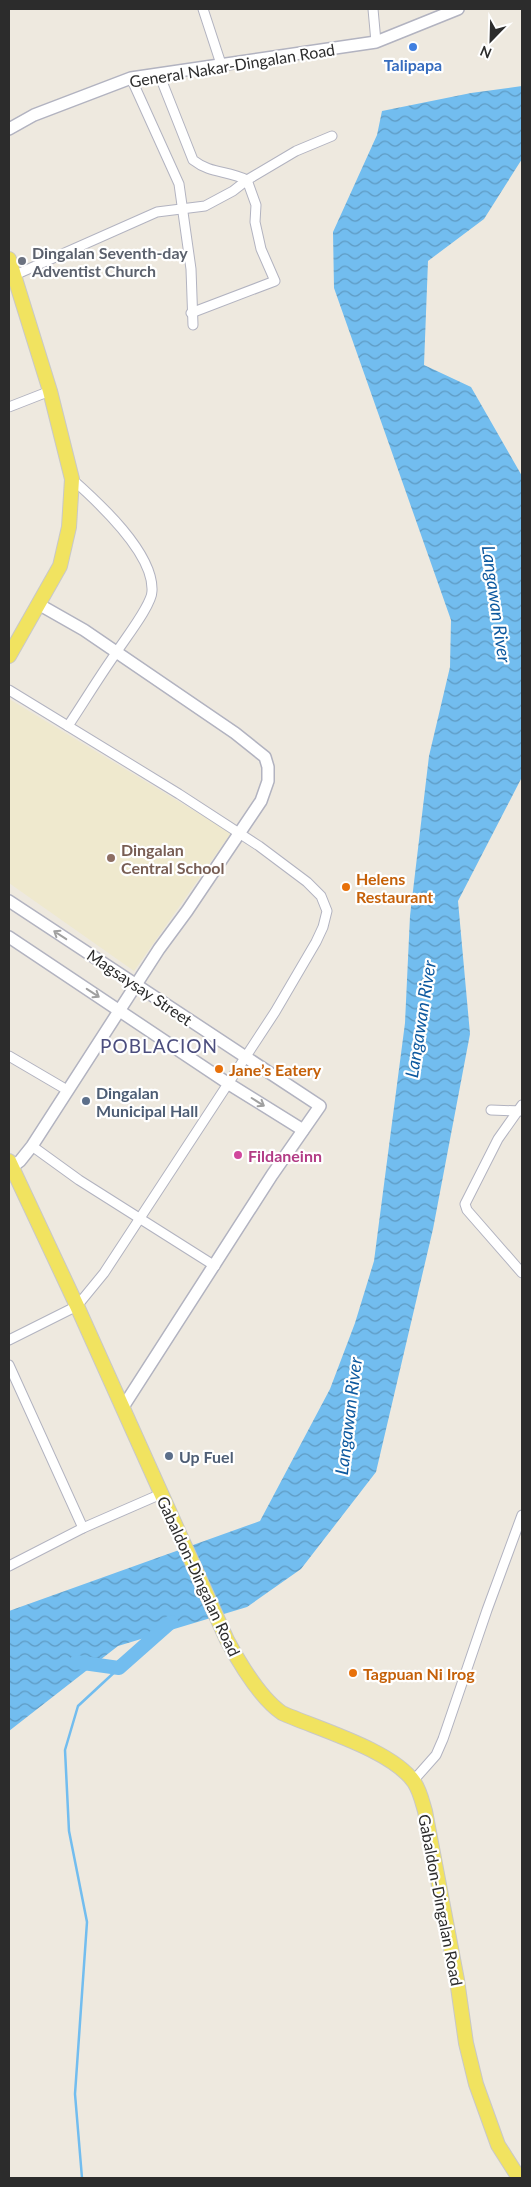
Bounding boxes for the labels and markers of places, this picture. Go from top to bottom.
marker: Talipapa [407,41,419,53]
place label: Talipapa [384,55,442,74]
place label: Dingalan Seventh-day Adventist Church [31,243,188,280]
marker: Dingalan Seventh-day Adventist Church [16,255,28,267]
place label: Dingalan Central School [121,840,225,877]
marker: Dingalan Central School [105,852,117,864]
place label: Helens Restaurant [356,869,433,906]
marker: Helens Restaurant [340,881,352,893]
place label: Jane’s Eatery [229,1060,322,1079]
marker: Jane’s Eatery [213,1063,225,1075]
place label: Dingalan Municipal Hall [96,1083,198,1120]
marker: Dingalan Municipal Hall [80,1095,92,1107]
place label: Fildaneinn [248,1146,322,1165]
marker: Fildaneinn [232,1149,244,1161]
place label: Up Fuel [179,1447,234,1466]
marker: Up Fuel [163,1450,175,1462]
place label: Tagpuan Ni Irog [363,1664,475,1683]
marker: Tagpuan Ni Irog [347,1667,359,1679]

